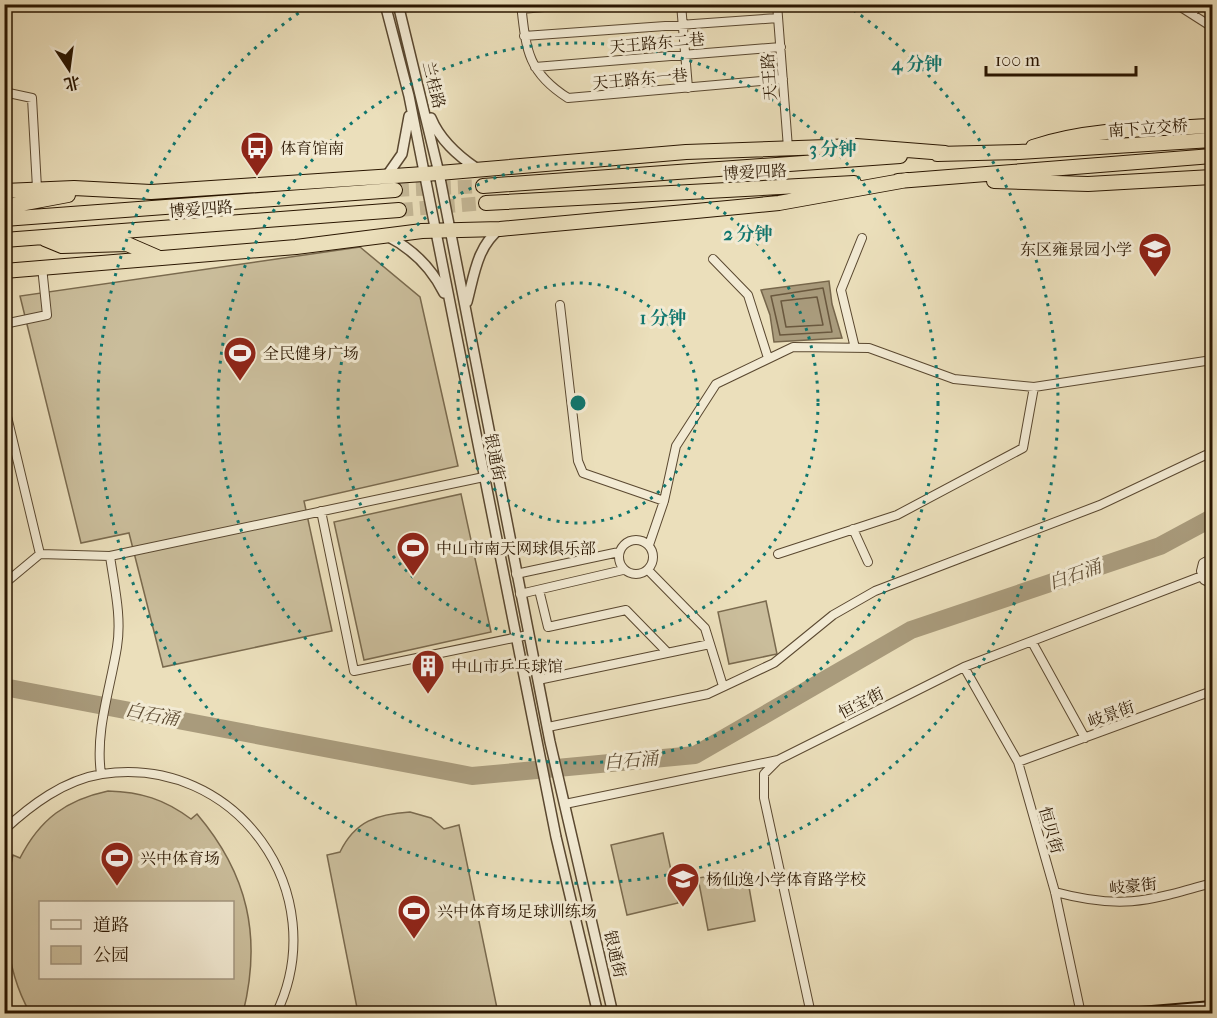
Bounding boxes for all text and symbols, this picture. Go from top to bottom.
street label: 天王路东二巷 [608,29,706,57]
north arrow [39,39,99,99]
scale bar [986,39,1136,77]
text: 100 m [995,50,1040,71]
street label: 天王路 [758,52,780,102]
text: 4 分钟 [891,54,942,75]
street label: 兰桂路 [419,59,449,111]
street label: 天王路东一巷 [591,65,689,93]
text: 北 [62,72,82,94]
street label: 南下立交桥 [1107,116,1189,140]
bus stop icon: 体育馆南 [239,130,275,177]
place label: 体育馆南 [280,139,344,158]
text: 3 分钟 [809,139,857,160]
street label: 博爱四路 [723,161,787,183]
street label: 博爱四路 [168,197,234,221]
text: 2 分钟 [723,224,773,245]
school or university icon: 东区雍景园小学 [1137,231,1173,278]
place label: 东区雍景园小学 [1020,240,1132,259]
text: 1 分钟 [640,308,686,329]
sports icon: 全民健身广场 [222,335,258,382]
place label: 全民健身广场 [263,344,359,363]
centre of rings [568,393,588,413]
street label: 银通街 [481,432,509,482]
sports icon: 中山市南天网球俱乐部 [395,530,431,577]
place label: 中山市南天网球俱乐部 [436,539,596,558]
water label: 白石涌 [1046,556,1106,594]
building icon: 中山市乒乓球馆 [410,648,446,695]
place label: 中山市乒乓球馆 [451,657,563,676]
street label: 恒宝街 [835,684,887,722]
street label: 岐景街 [1085,697,1137,731]
water label: 白石涌 [123,700,182,731]
water label: 白石涌 [603,748,661,774]
street label: 恒贝街 [1035,804,1067,856]
sports icon: 兴中体育场 [99,840,135,887]
place label: 兴中体育场 [140,849,220,868]
school or university icon: 杨仙逸小学体育路学校 [665,861,701,908]
place label: 杨仙逸小学体育路学校 [706,870,866,889]
street label: 岐豪街 [1108,874,1158,898]
sports icon: 兴中体育场足球训练场 [396,893,432,940]
legend [39,901,234,979]
place label: 兴中体育场足球训练场 [437,902,597,921]
text: 道路 [93,915,129,936]
street label: 银通街 [600,928,630,980]
text: 公园 [93,945,129,966]

